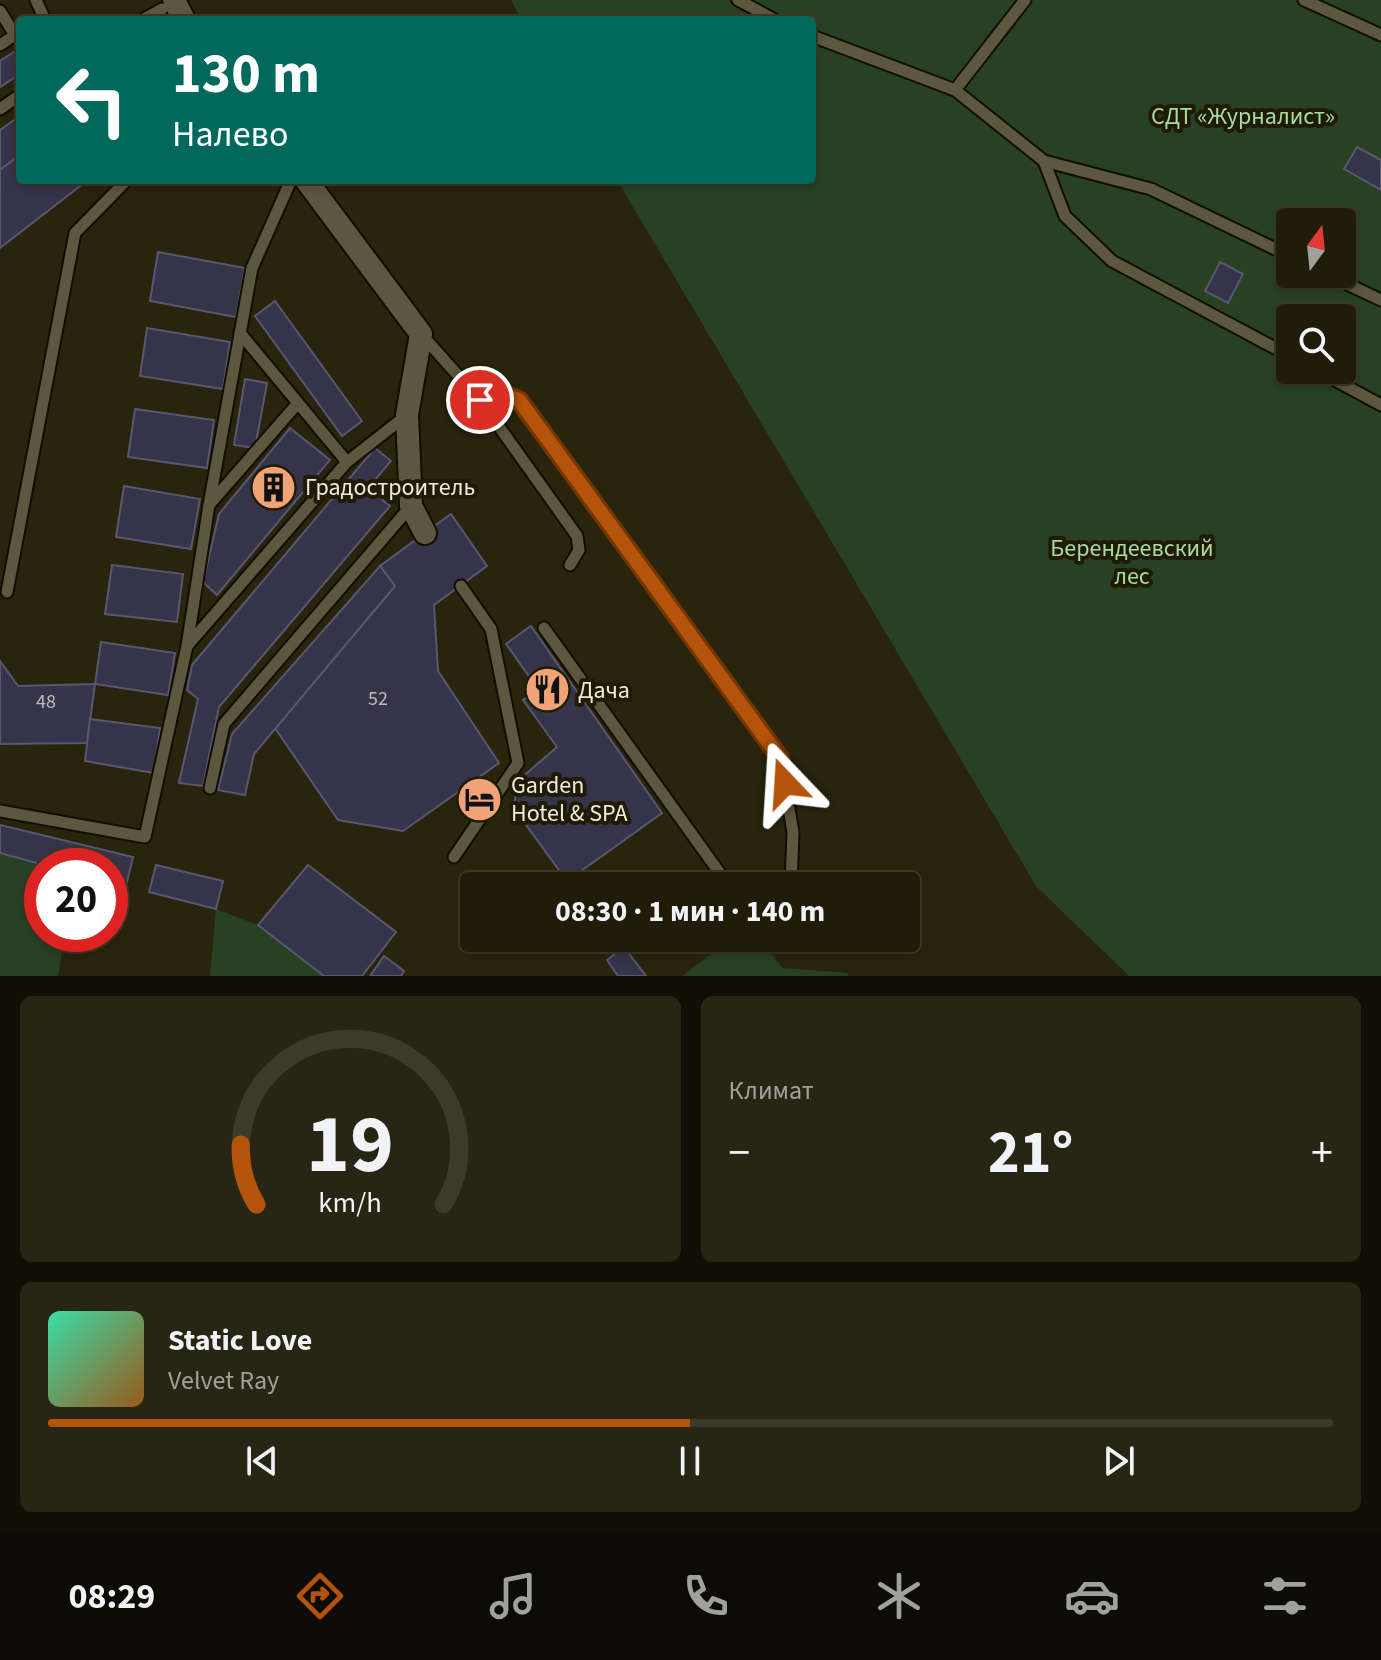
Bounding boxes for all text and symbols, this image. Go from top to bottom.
text: 130 m [172,35,320,114]
icon: left [40,48,144,152]
park label: СДТ «Журналист» [1151,99,1335,134]
text: Налево [172,109,288,160]
north arrow [1276,208,1356,288]
map controls [1276,208,1356,384]
button: search [1276,304,1356,384]
pin [446,366,514,434]
icon: arrive [458,378,502,422]
building icon: Градостроитель [250,463,298,511]
place label: Градостроитель [305,470,475,505]
park label: Берендеевский лес [1050,531,1214,594]
restaurant icon: Дача [523,666,571,714]
place label: Дача [578,673,630,708]
house number: 52 [368,685,388,713]
house number: 48 [36,688,56,716]
position arrow [743,741,827,825]
place label: Garden Hotel & SPA [511,768,628,831]
hotel icon: Garden Hotel & SPA [456,775,504,823]
speed limit sign: 20 [24,848,128,952]
text: 08:30 · 1 мин · 140 m [555,890,825,933]
text: Климат [729,1072,814,1109]
text: 19 [306,1086,394,1204]
text: 21° [988,1111,1073,1196]
text: − [729,1122,750,1185]
text: + [1311,1122,1333,1185]
text: km/h [319,1183,382,1223]
text: Static Love [168,1319,312,1362]
text: Velvet Ray [168,1362,279,1399]
icon: previous [240,1439,284,1483]
icon: pause [668,1439,712,1483]
icon: next [1097,1439,1141,1483]
icon: directions [292,1568,348,1624]
icon: music [485,1568,541,1624]
icon: phone [678,1568,734,1624]
icon: climate [871,1568,927,1624]
icon: car [1064,1568,1120,1624]
icon: filters [1257,1568,1313,1624]
text: 08:29 [68,1571,155,1622]

